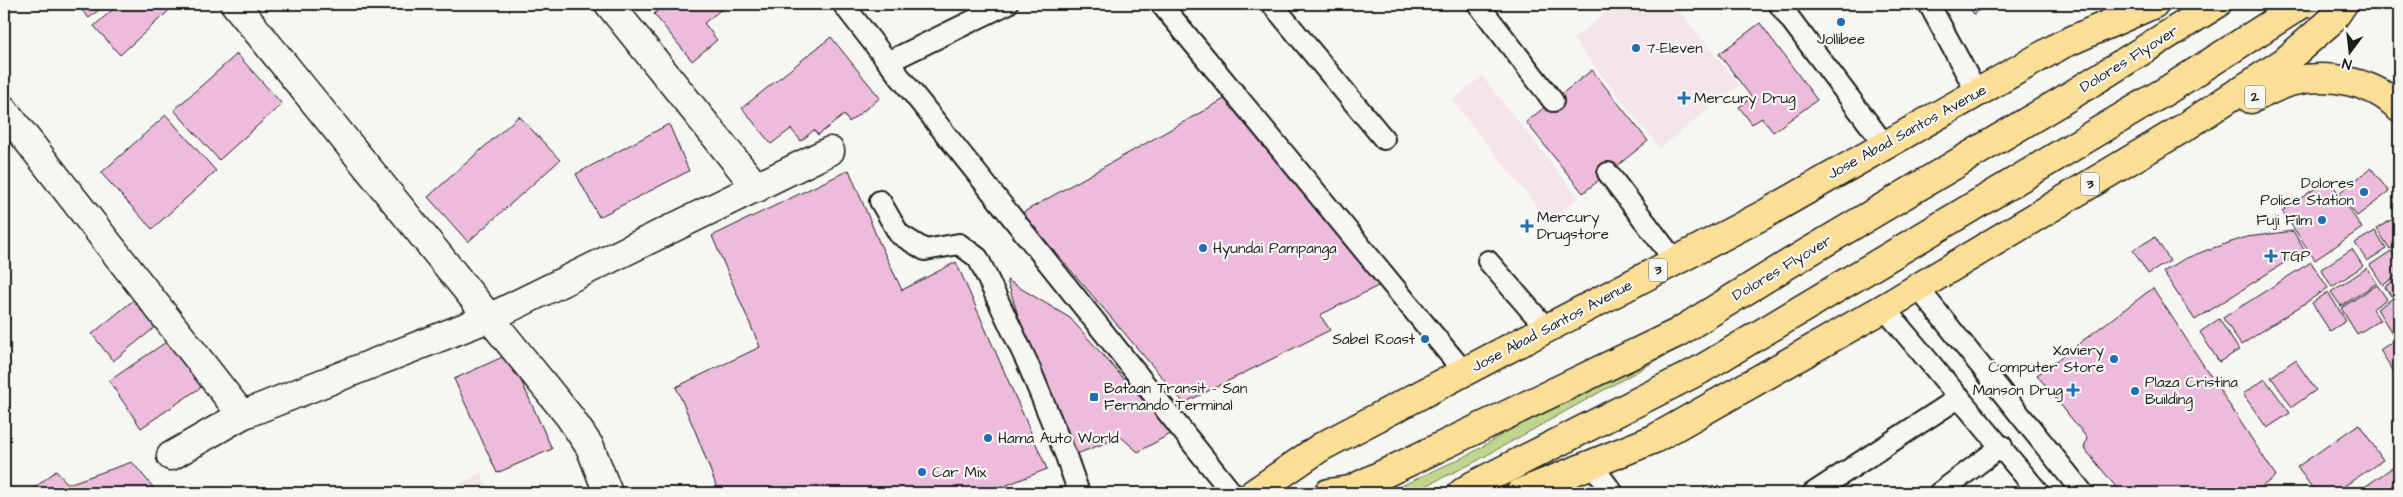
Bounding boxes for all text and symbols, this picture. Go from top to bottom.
marker: Jollibee [1835,16,1847,28]
street label: Dolores Flyover [2076,20,2183,99]
north arrow [2326,28,2376,78]
place label: Jollibee [1817,29,1865,50]
place label: 7-Eleven [1646,38,1703,59]
marker: 7-Eleven [1630,42,1642,54]
text: N [2340,53,2354,74]
street label: Jose Abad Santos Avenue [1824,79,1990,185]
road number: 2 [2245,85,2265,108]
place label: Mercury Drug [1694,88,1796,110]
marker: Mercury Drug [1678,92,1690,104]
road number: 3 [2081,172,2099,195]
place label: Dolores Police Station [2260,173,2354,211]
marker: Dolores Police Station [2358,186,2370,198]
place label: Mercury Drugstore [1537,207,1609,246]
place label: Fuji Film [2256,210,2312,231]
marker: Fuji Film [2316,214,2328,226]
marker: Mercury Drugstore [1521,220,1533,232]
street label: Dolores Flyover [1728,230,1836,307]
place label: Hyundai Pampanga [1213,238,1337,260]
marker: Hyundai Pampanga [1197,242,1209,254]
place label: TGP [2281,246,2311,267]
marker: TGP [2265,250,2277,262]
road number: 3 [1649,258,1667,282]
street label: Jose Abad Santos Avenue [1468,275,1636,377]
place label: Sabel Roast [1332,329,1415,350]
marker: Sabel Roast [1419,333,1431,345]
place label: Xaviery Computer Store [1988,340,2104,378]
marker: Xaviery Computer Store [2108,353,2120,365]
place label: Plaza Cristina Building [2145,372,2238,411]
place label: Bataan Transit - San Fernando Terminal [1104,378,1248,416]
place label: Manson Drug [1973,380,2063,402]
marker: Manson Drug [2067,384,2079,396]
marker: Plaza Cristina Building [2129,385,2141,397]
marker: Bataan Transit - San Fernando Terminal [1088,391,1100,403]
place label: Hama Auto World [998,428,1119,449]
marker: Hama Auto World [982,432,994,444]
place label: Car Mix [932,462,987,483]
marker: Car Mix [916,466,928,478]

